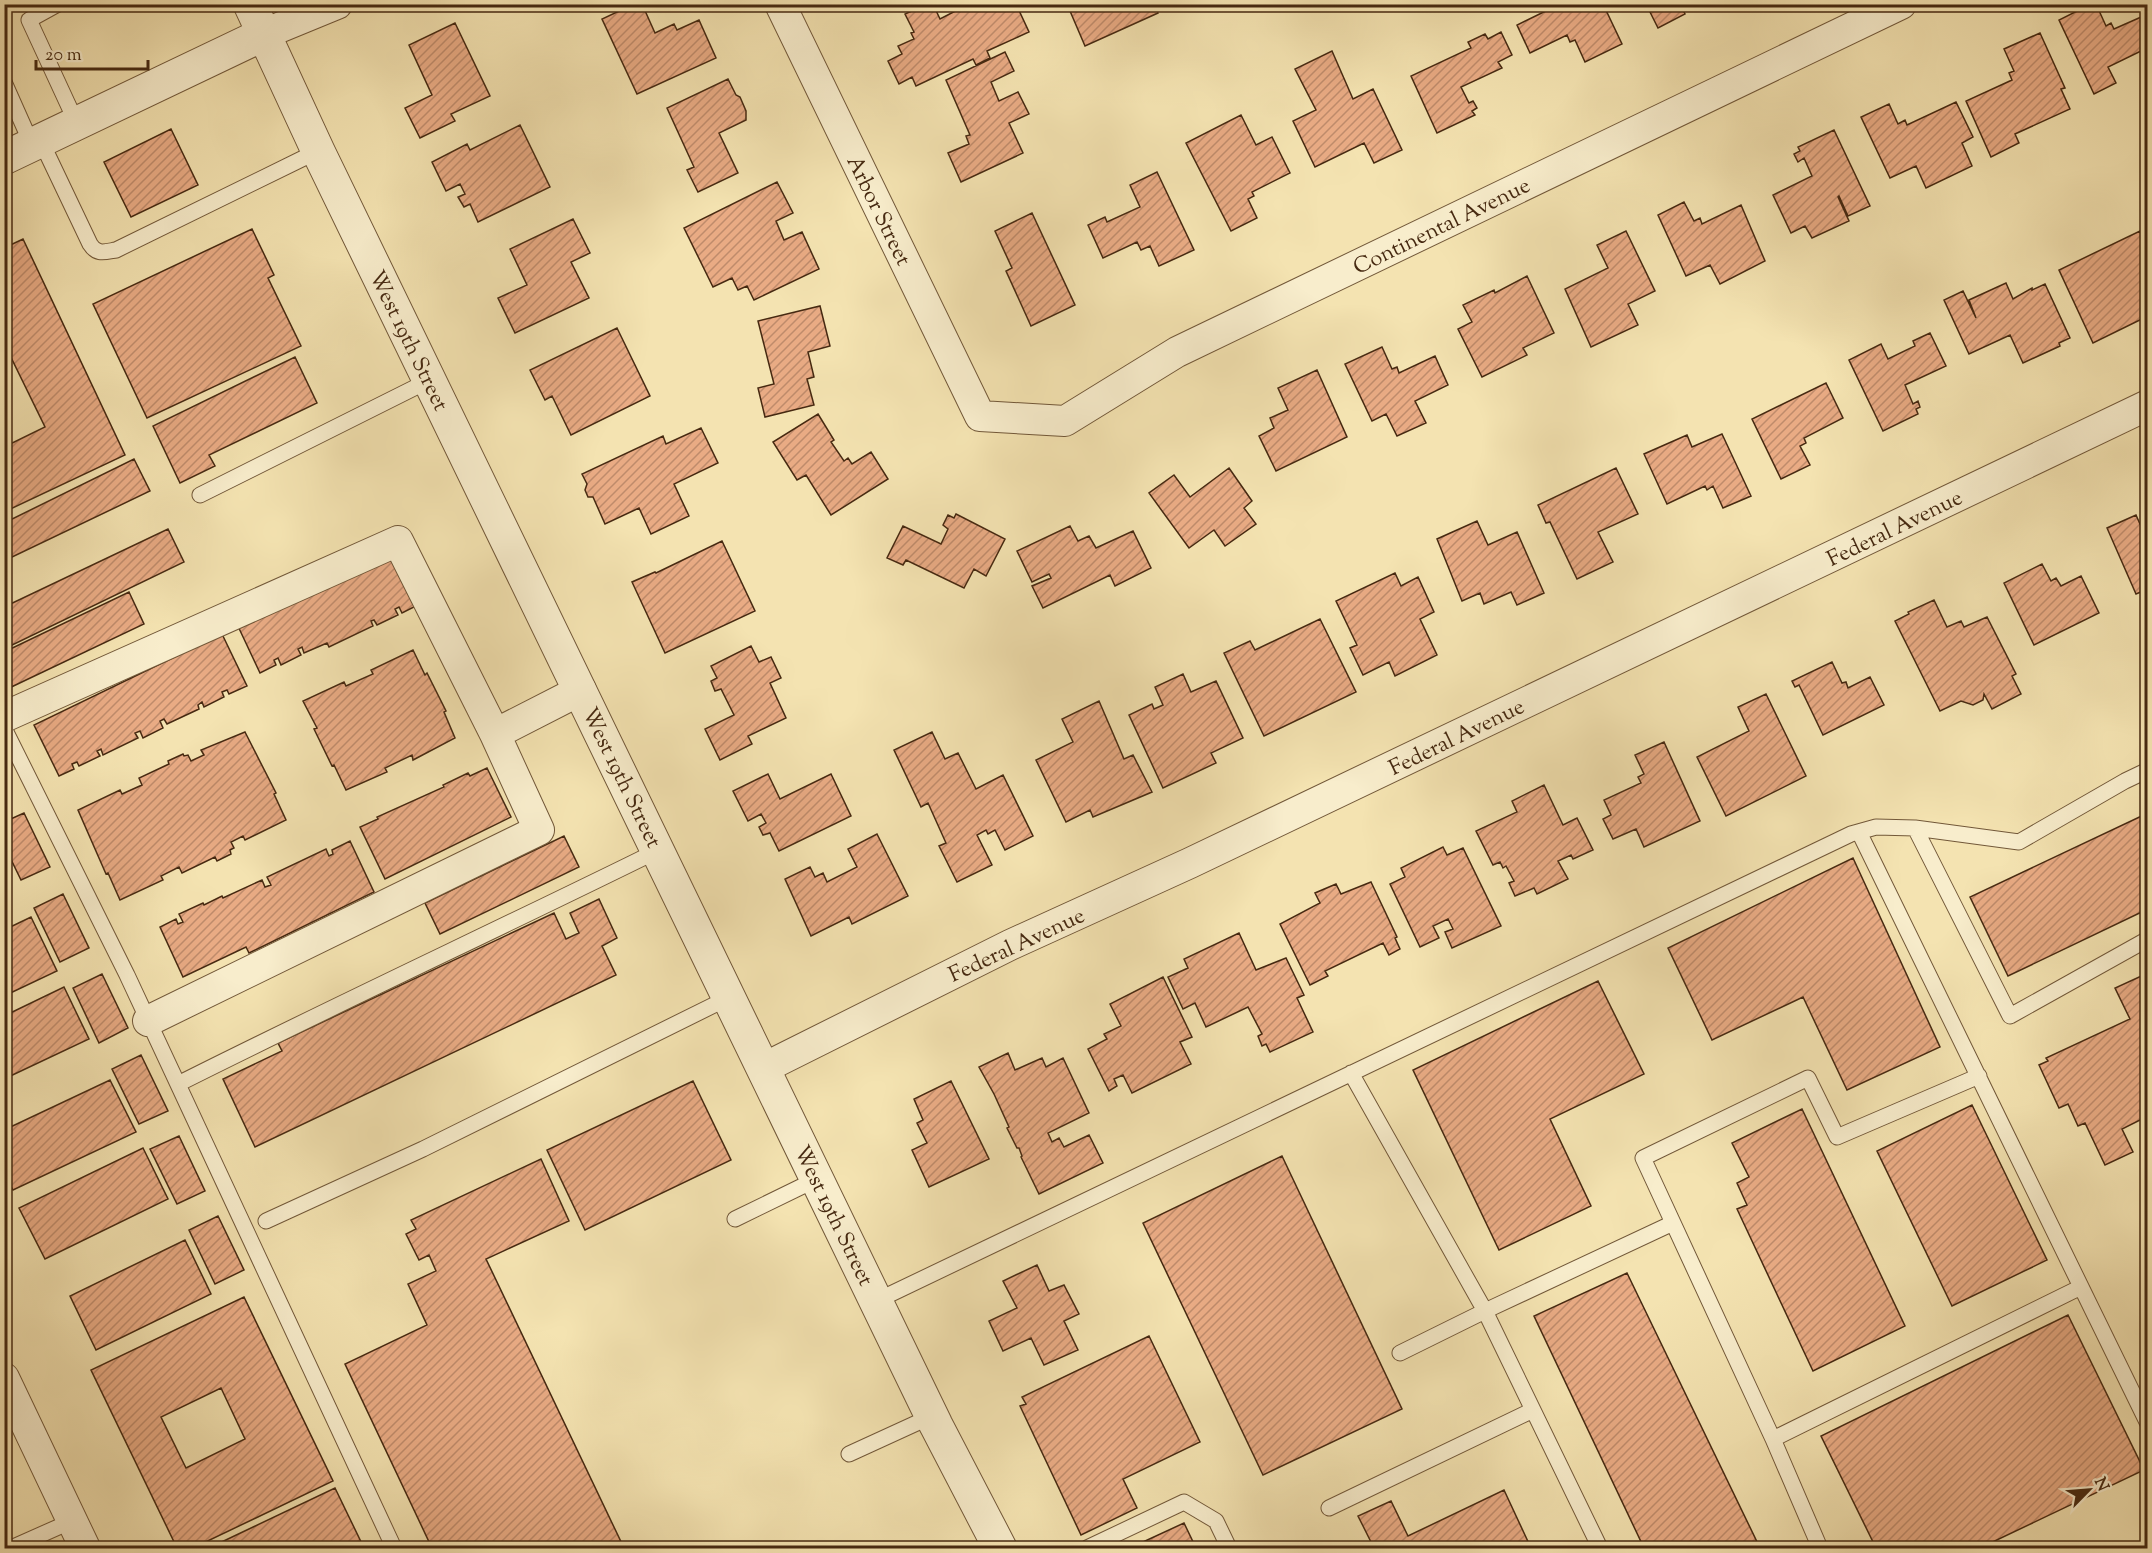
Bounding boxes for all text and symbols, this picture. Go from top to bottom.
scale bar [36,33,148,71]
text: 20 m [45,43,82,69]
street label: Arbor Street [837,151,918,272]
street label: Continental Avenue [1348,171,1536,284]
street label: West 19th Street [359,265,455,418]
street label: Federal Avenue [1822,483,1969,576]
street label: Federal Avenue [1384,692,1531,785]
street label: West 19th Street [572,702,668,855]
street label: Federal Avenue [944,901,1091,992]
street label: West 19th Street [784,1140,880,1293]
north arrow [2059,1460,2119,1520]
text: N [2087,1474,2114,1496]

